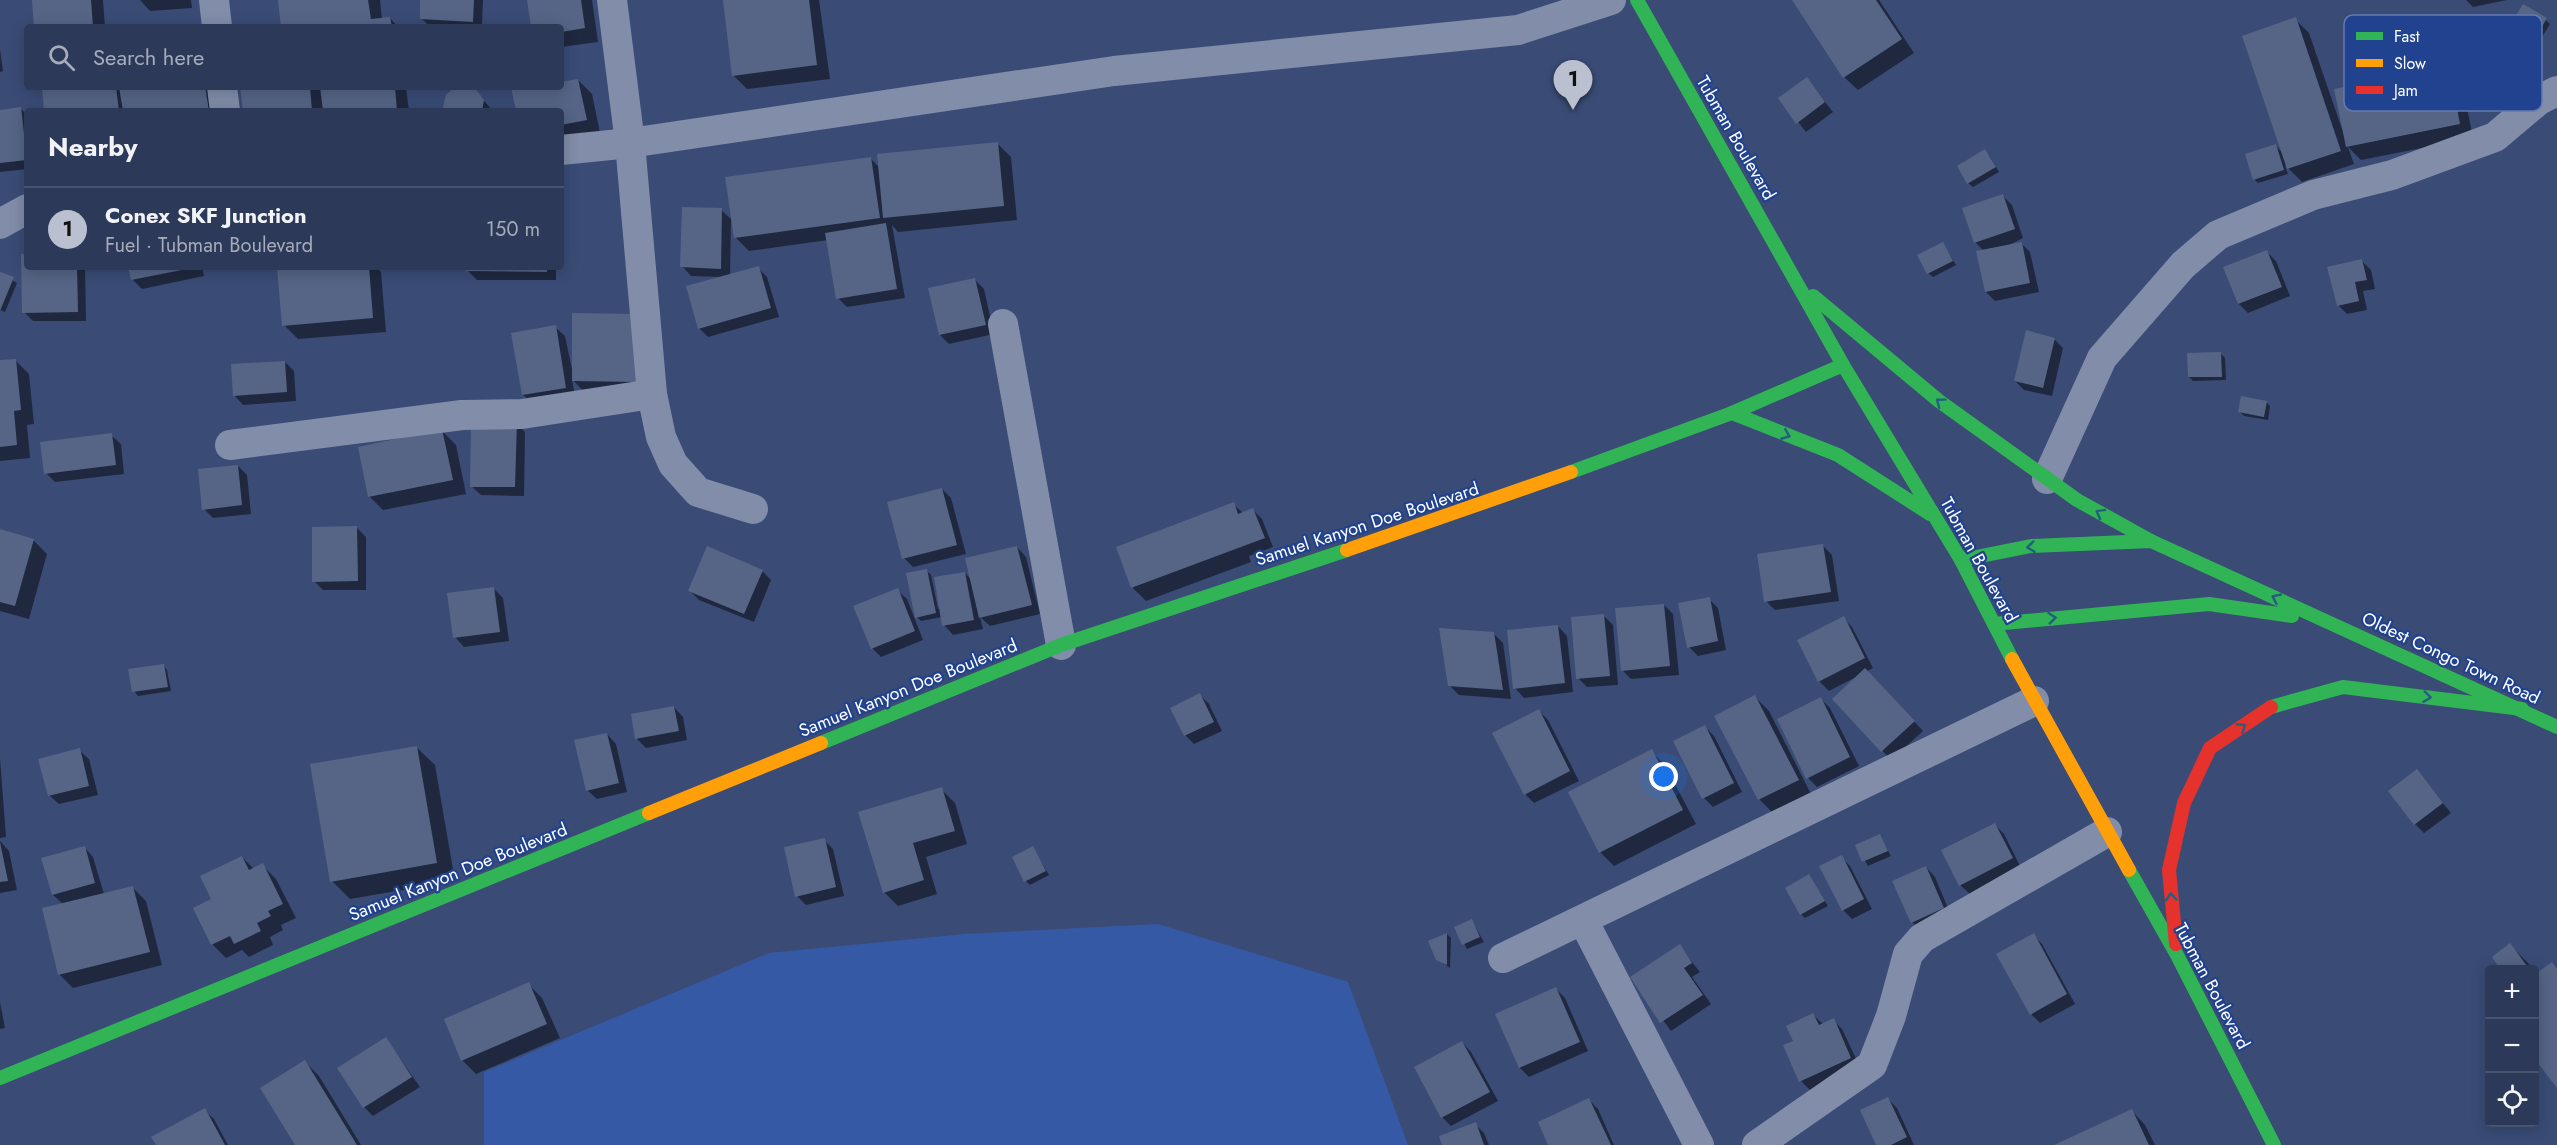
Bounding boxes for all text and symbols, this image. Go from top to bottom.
legend [2344,15,2542,111]
search box [24,24,564,90]
text: Fast [2394,25,2420,48]
icon: search [45,41,78,74]
text: Search here [93,41,204,73]
text: Slow [2394,52,2426,75]
pin: 1 [1554,60,1592,110]
street label: Tubman Boulevard [1690,71,1782,205]
text: Jam [2392,79,2418,102]
text: Nearby [48,128,137,166]
text: Conex SKF Junction [105,199,307,231]
text: 1 [62,215,73,244]
text: 150 m [486,215,540,244]
text: Fuel · Tubman Boulevard [105,231,313,260]
one-way arrow [1935,398,1946,409]
one-way arrow [1780,428,1791,440]
street label: Samuel Kanyon Doe Boulevard [1252,476,1482,572]
street label: Tubman Boulevard [1934,493,2024,627]
one-way arrow [2096,508,2106,520]
one-way arrow [2026,540,2035,553]
one-way arrow [2272,593,2283,605]
street label: Oldest Congo Town Road [2358,605,2544,711]
one-way arrow [2047,612,2056,625]
street label: Samuel Kanyon Doe Boulevard [795,632,1021,744]
one-way arrow [2423,690,2432,703]
one-way arrow [2236,722,2246,734]
your location [1649,762,1678,791]
street label: Samuel Kanyon Doe Boulevard [345,816,571,928]
one-way arrow [2165,892,2178,901]
street label: Tubman Boulevard [2168,918,2256,1054]
map controls [2485,965,2539,1127]
button: + [2485,965,2539,1019]
button: − [2485,1019,2539,1073]
button: locate [2485,1073,2539,1127]

